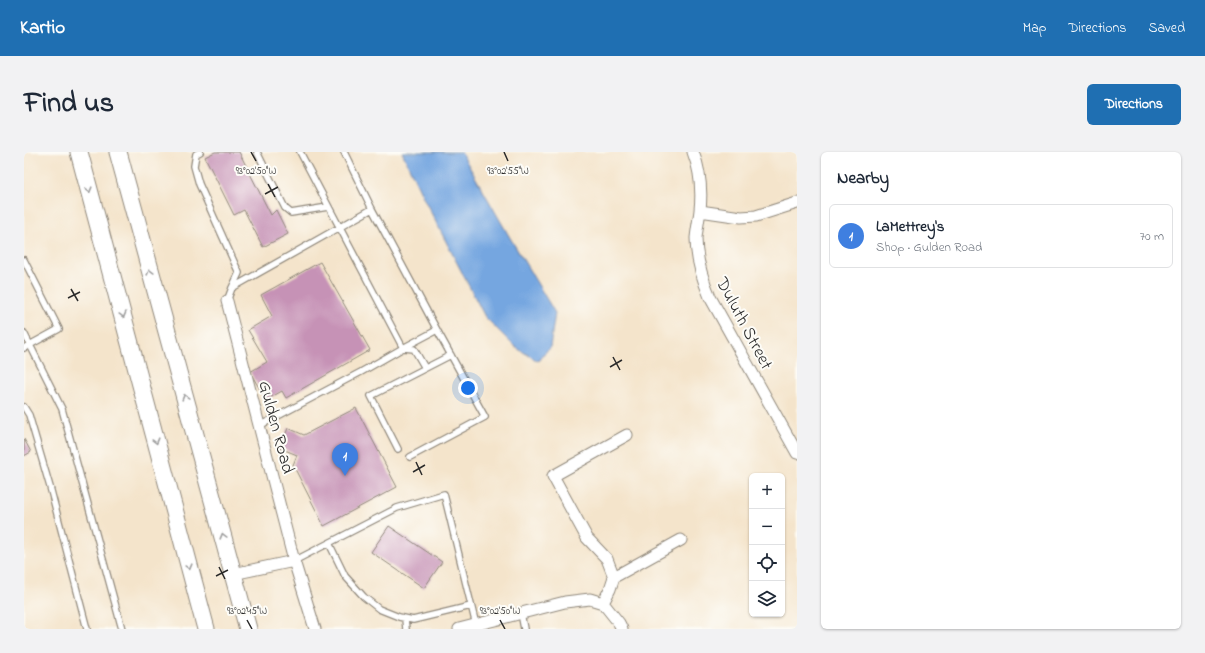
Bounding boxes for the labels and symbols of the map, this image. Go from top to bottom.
text: 93°02'50"W [236,164,276,179]
text: 93°02'55"W [487,164,529,179]
one-way arrow [85,186,93,193]
one-way arrow [147,268,155,275]
street label: Duluth Street [708,272,778,375]
one-way arrow [118,312,127,319]
street label: Gulden Road [250,378,300,477]
your location [458,378,478,398]
one-way arrow [181,394,190,401]
one-way arrow [151,437,160,444]
pin: 1 [332,443,358,476]
one-way arrow [219,533,227,539]
one-way arrow [184,563,193,570]
text: 93°02'45"W [227,604,267,619]
text: 93°02'50"W [480,604,520,619]

